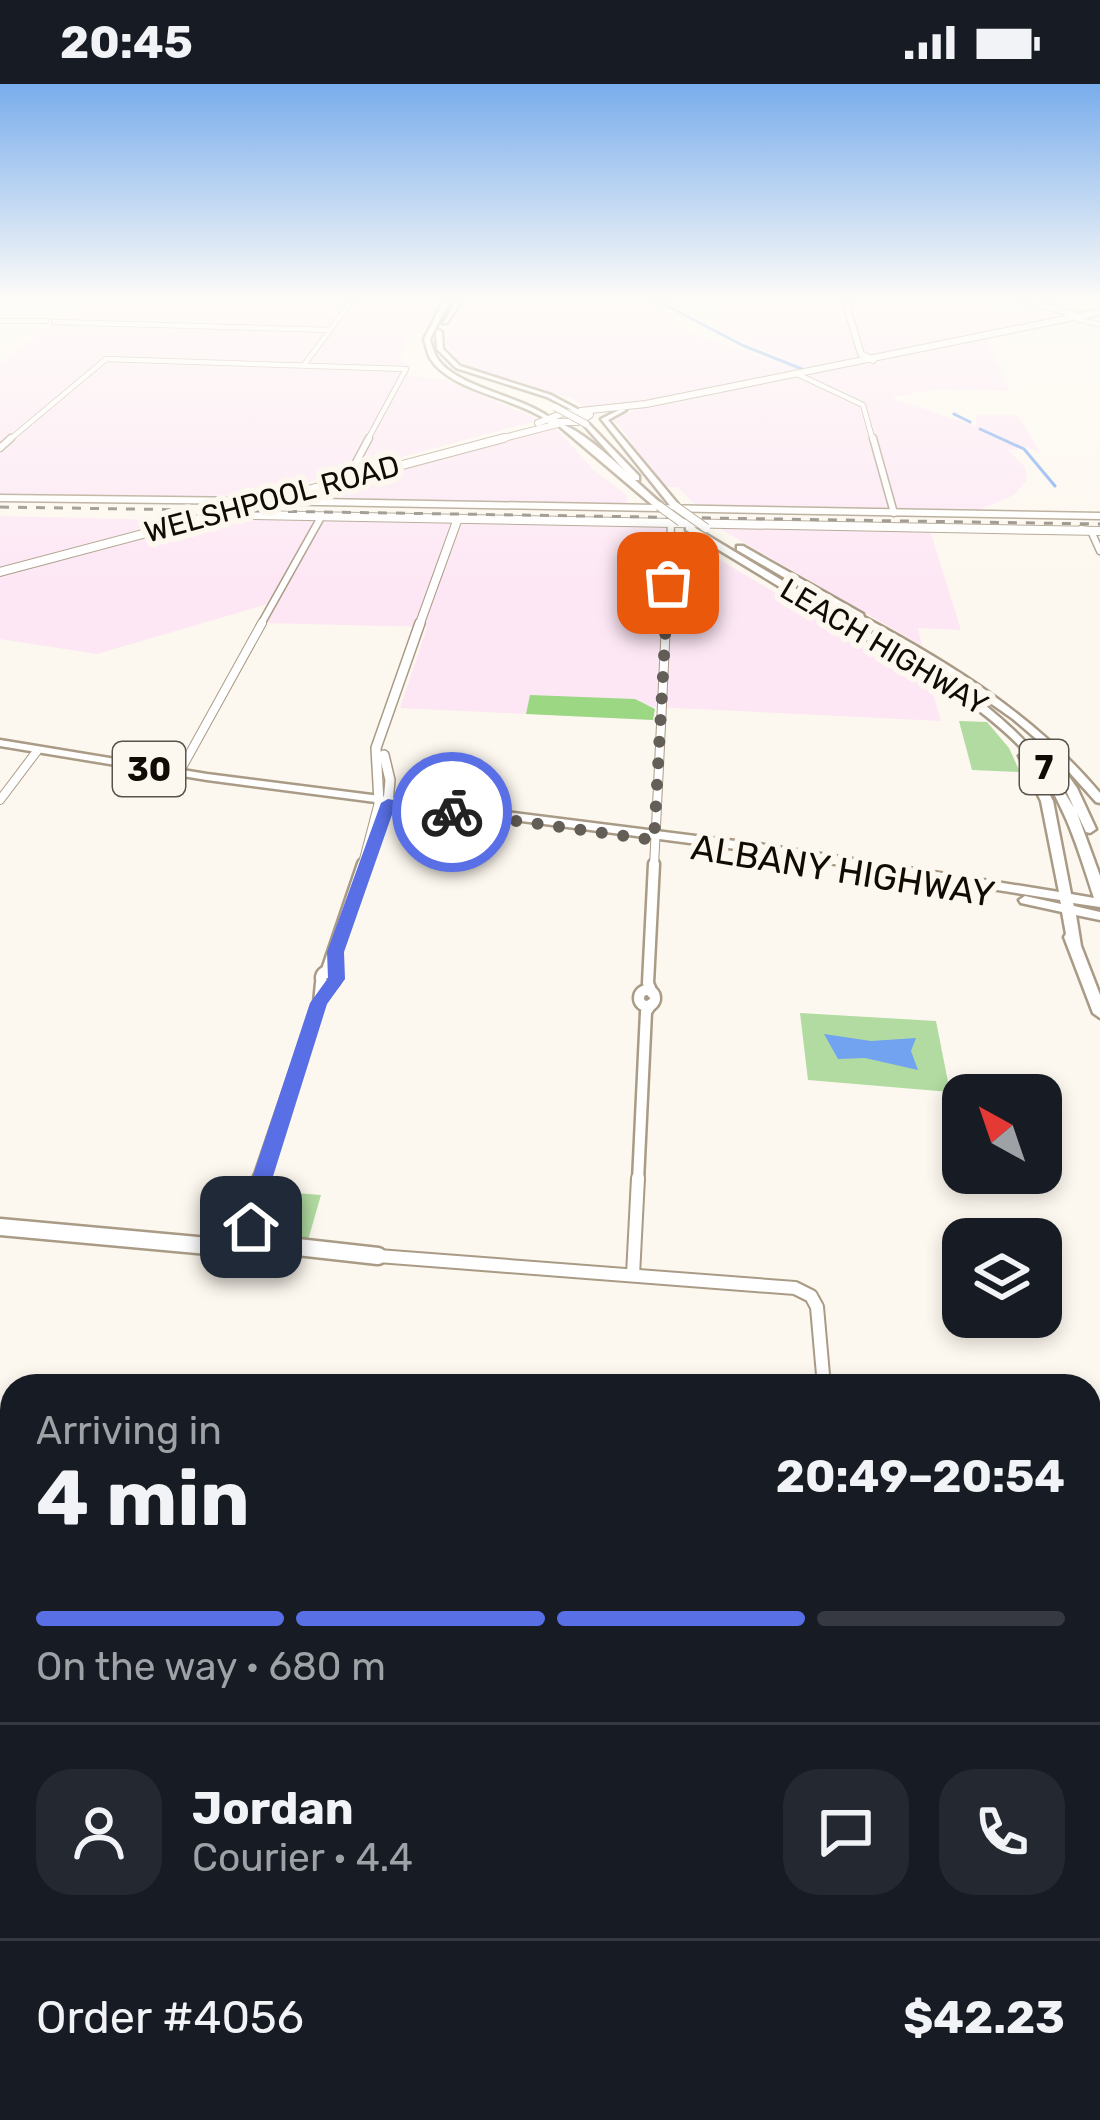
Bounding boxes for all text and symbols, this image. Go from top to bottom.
text: 20:45 [60,16,193,69]
street label: WELSHPOOL ROAD [140,448,404,550]
pin [617,532,719,634]
icon: bag [635,550,701,616]
street label: LEACH HIGHWAY [774,571,994,723]
road number: 7 [1020,740,1068,794]
road number: 30 [113,742,185,796]
courier [392,752,512,872]
icon: bike [419,779,485,845]
street label: ALBANY HIGHWAY [688,825,998,916]
north arrow [942,1074,1062,1194]
map controls [942,1074,1062,1338]
pin [200,1176,302,1278]
icon: home [218,1194,284,1260]
button: layers [942,1218,1062,1338]
text: Arriving in [36,1408,222,1454]
text: 20:49–20:54 [776,1450,1065,1503]
text: 4 min [36,1452,250,1545]
text: On the way · 680 m [36,1644,386,1690]
button: person [36,1769,162,1895]
button: chat [783,1769,909,1895]
button: phone [939,1769,1065,1895]
text: Jordan [192,1782,354,1835]
text: Courier · 4.4 [192,1835,413,1881]
text: Order #4056 [36,1991,304,2044]
text: $42.23 [903,1991,1065,2044]

